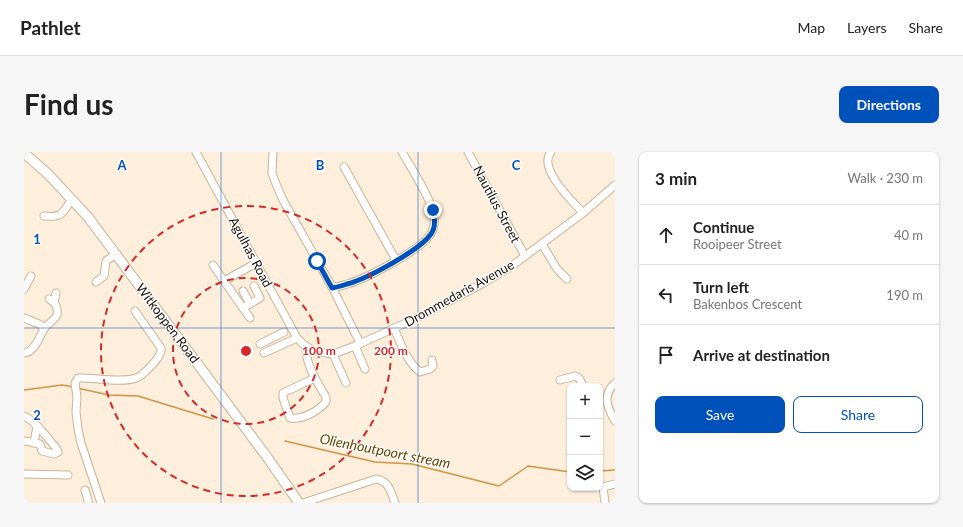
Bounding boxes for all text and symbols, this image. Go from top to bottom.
text: Pathlet [20,16,81,39]
text: Map [797,19,825,36]
text: Layers [847,19,887,36]
text: Share [909,19,943,36]
button: Directions [839,86,939,123]
text: Find us [24,87,114,121]
text: A [116,157,127,173]
text: B [316,157,325,173]
text: C [512,157,521,173]
street label: Nautilus Street [470,163,524,246]
text: 3 min [655,168,697,189]
text: Walk · 230 m [847,170,923,186]
route end [424,201,442,219]
street label: Agulhas Road [226,214,276,290]
text: Continue [693,218,754,236]
icon: ahead [655,224,677,246]
text: 40 m [894,227,923,243]
text: 1 [33,231,41,247]
text: Rooipeer Street [693,236,782,252]
route start [308,252,326,270]
street label: Drommedaris Avenue [401,256,517,330]
text: Turn left [693,278,749,296]
street label: Witkoppen Road [133,280,203,366]
icon: left [655,284,677,306]
text: 190 m [886,287,923,303]
text: Bakenbos Crescent [693,296,802,312]
text: 100 m [302,343,336,358]
text: 200 m [374,343,408,358]
centre of rings [239,344,253,358]
icon: arrive [655,344,677,366]
text: Arrive at destination [693,346,830,364]
map controls [567,383,603,491]
button: + [567,383,603,419]
button: Save [655,396,785,433]
button: Share [793,396,923,433]
text: 2 [33,407,41,423]
button: − [567,419,603,455]
water label: Olienhoutpoort stream [318,429,452,472]
button: layers [567,455,603,491]

